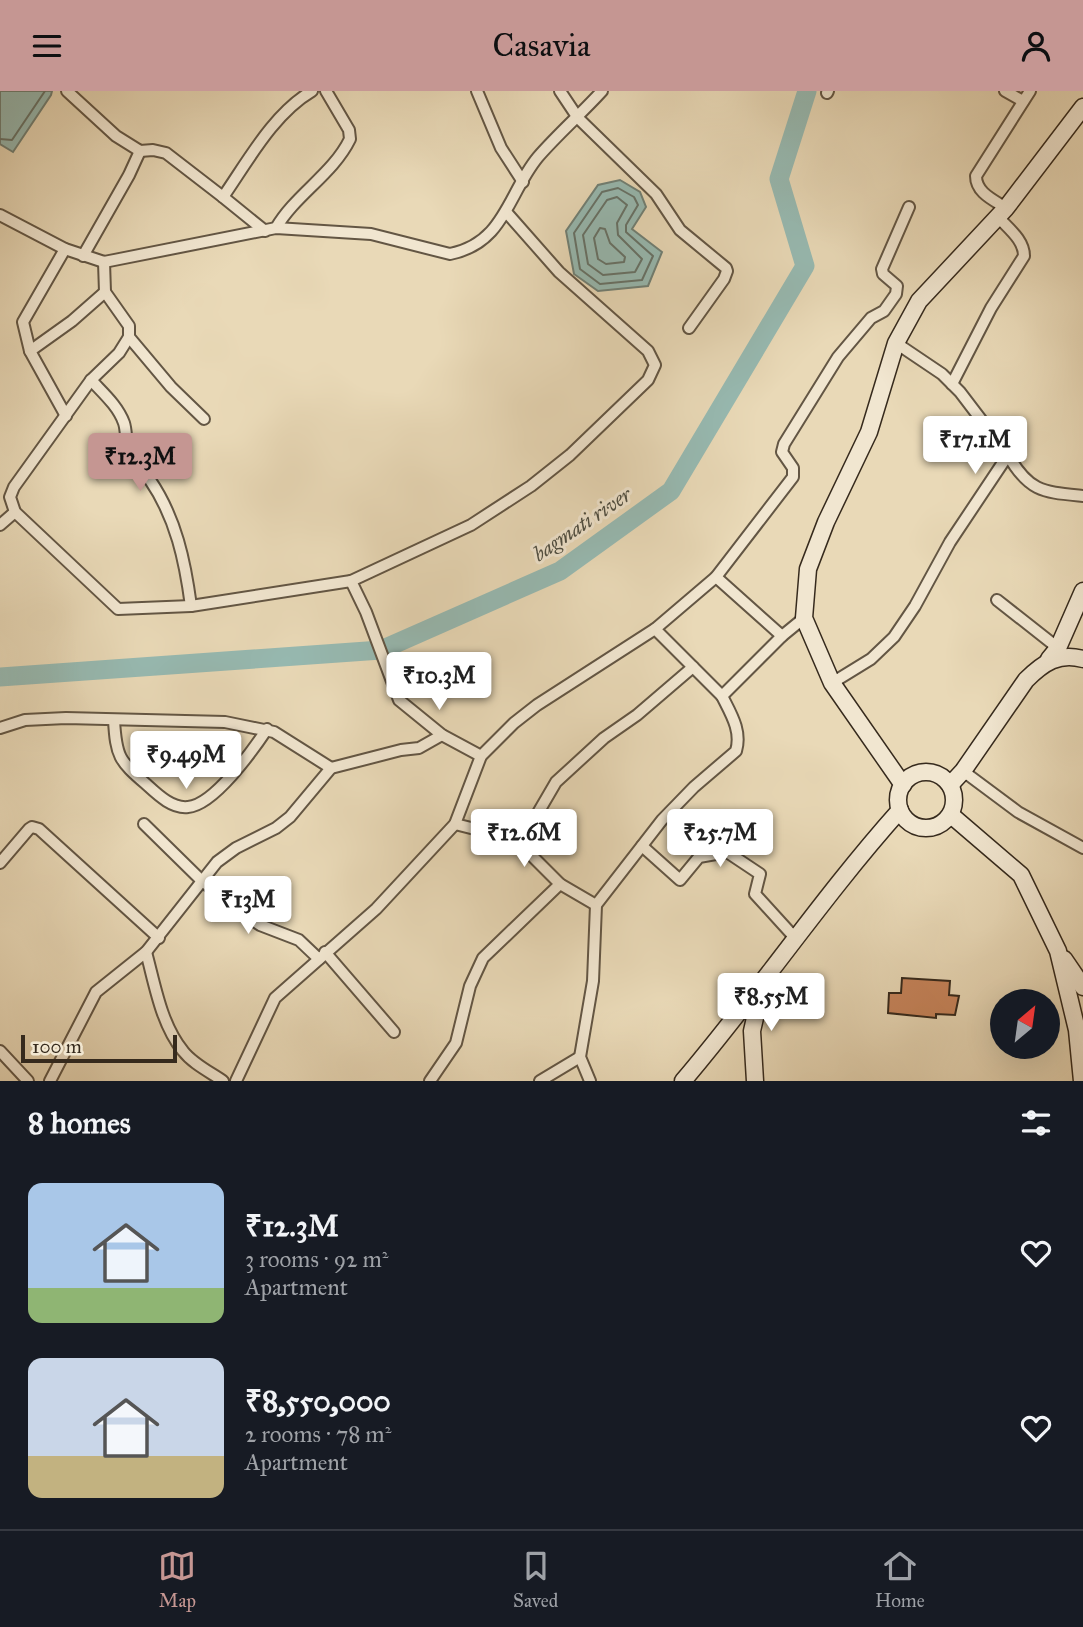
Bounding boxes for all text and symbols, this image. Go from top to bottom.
text: Casavia [492,26,591,65]
icon: menu [28,27,66,65]
icon: person [1017,27,1055,65]
pin: ₹17.1M [918,417,1032,476]
text: ₹17.1M [939,425,1011,453]
pin: ₹12.3M [83,433,197,493]
text: ₹12.3M [104,442,176,470]
water label: bagmati river [527,481,637,567]
pin: ₹10.3M [382,653,496,712]
text: ₹10.3M [402,661,476,689]
pin: ₹9.49M [129,731,243,791]
text: ₹9.49M [146,740,226,768]
pin: ₹12.6M [467,809,581,869]
pin: ₹25.7M [663,809,777,869]
text: ₹12.6M [487,818,561,846]
text: ₹25.7M [683,818,757,846]
pin: ₹13M [207,877,289,936]
text: ₹13M [220,885,276,913]
pin: ₹8.55M [714,974,828,1033]
text: ₹8.55M [734,982,808,1010]
north arrow [990,989,1060,1059]
map controls [990,989,1060,1059]
scale bar [21,1032,177,1064]
text: 100 m [32,1035,82,1058]
icon: filters [1017,1104,1055,1142]
text: 8 homes [28,1105,131,1141]
text: ₹12.3M [245,1208,339,1244]
icon: home [84,1211,168,1295]
icon: heart [1017,1234,1055,1272]
text: 3 rooms · 92 m² [245,1245,388,1273]
text: Apartment [245,1273,348,1301]
text: ₹8,550,000 [245,1383,391,1419]
icon: home [84,1386,168,1470]
icon: heart [1017,1409,1055,1447]
text: 2 rooms · 78 m² [245,1420,391,1448]
text: Apartment [245,1448,348,1476]
tab: Map [158,1547,196,1612]
tab: Saved [513,1547,558,1612]
tab: Home [875,1547,925,1612]

